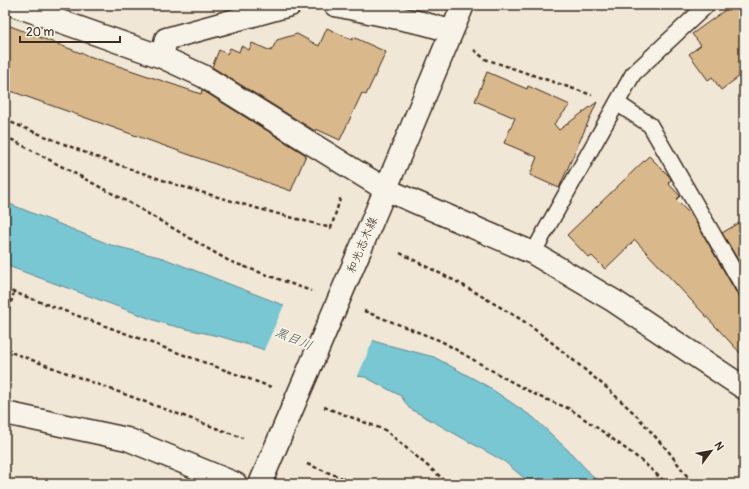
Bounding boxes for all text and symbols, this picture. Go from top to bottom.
scale bar [20,18,120,44]
text: 20 m [26,25,55,40]
street label: 和光志木線 [344,215,381,276]
water label: 黒目川 [273,324,315,354]
north arrow [691,431,731,471]
text: N [712,439,727,453]

